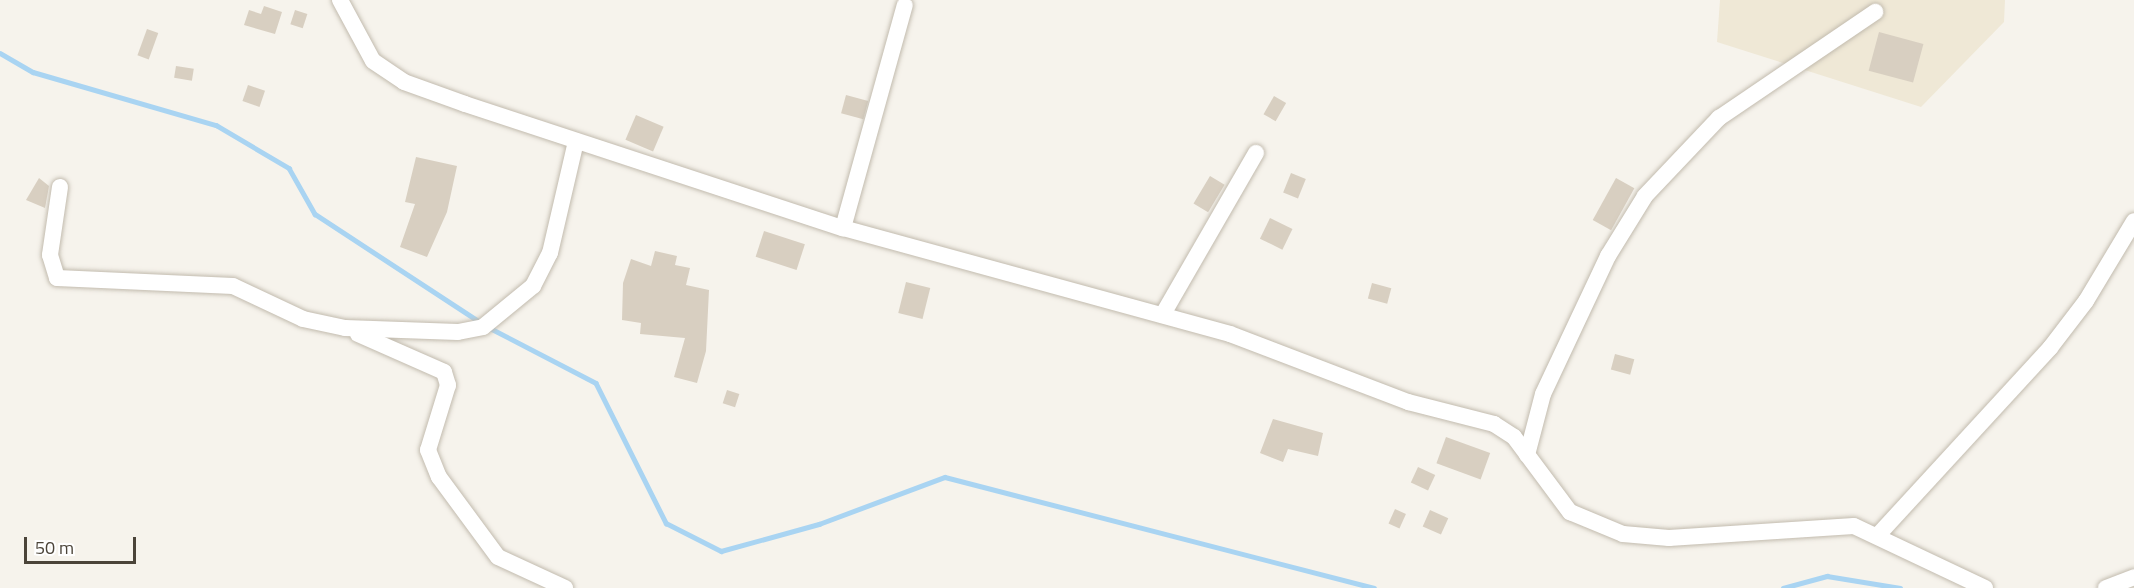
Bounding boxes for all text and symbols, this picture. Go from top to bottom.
scale bar [27,525,140,563]
text: 50 m [35,534,74,561]

